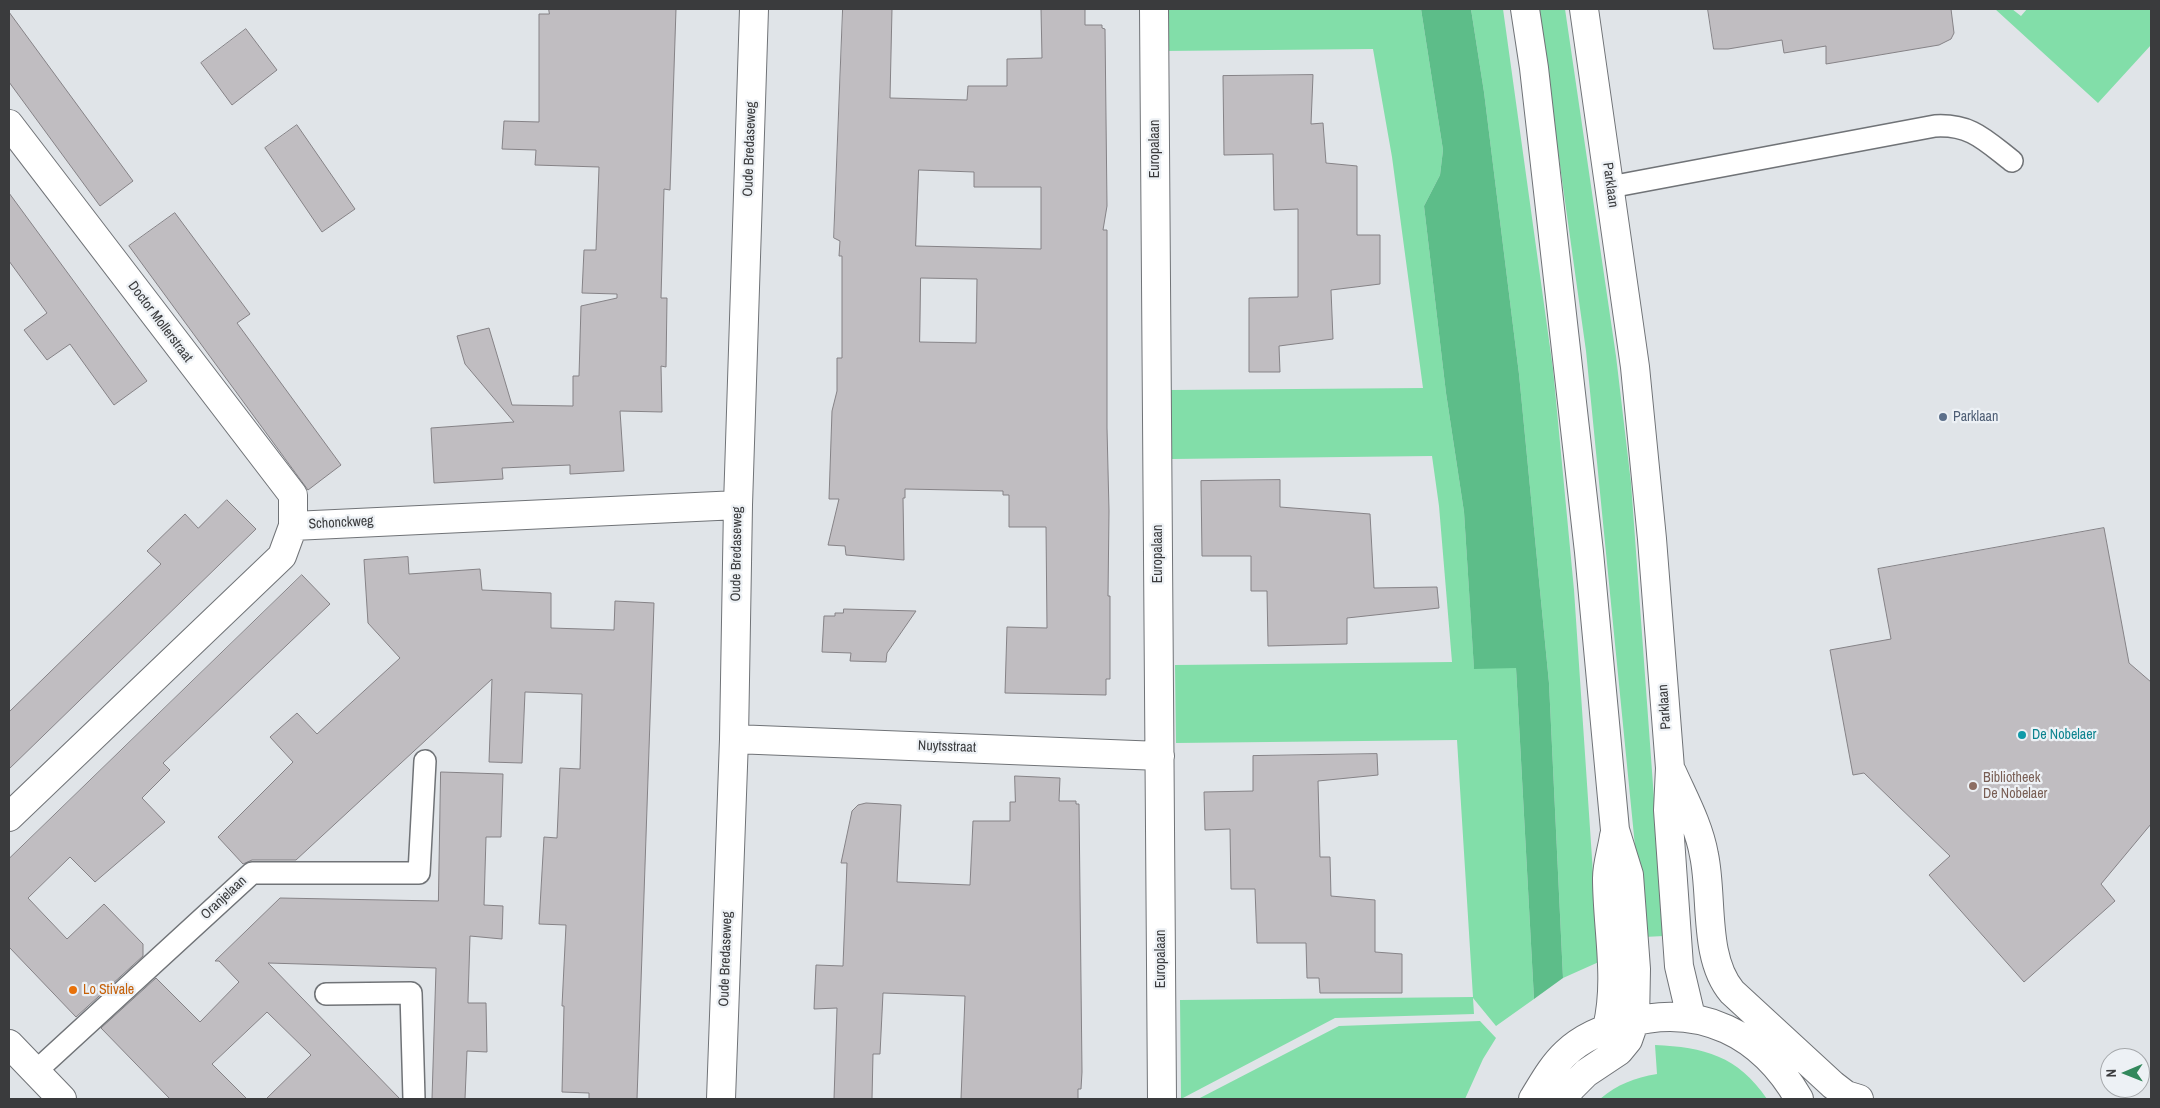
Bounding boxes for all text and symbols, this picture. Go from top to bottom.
street label: Oude Bredaseweg [740,101,760,197]
street label: Europalaan [1147,120,1163,178]
street label: Parklaan [1599,161,1621,209]
street label: Doctor Mollerstraat [124,278,196,366]
place label: Parklaan [1953,409,1998,425]
marker: Parklaan [1937,411,1949,423]
street label: Oude Bredaseweg [728,506,746,602]
street label: Schonckweg [308,513,374,533]
street label: Europalaan [1150,525,1166,583]
street label: Parklaan [1655,684,1675,730]
place label: De Nobelaer [2032,727,2096,743]
marker: De Nobelaer [2016,729,2028,741]
street label: Nuytsstraat [918,738,976,756]
place label: Bibliotheek De Nobelaer [1983,770,2047,802]
marker: Bibliotheek De Nobelaer [1967,780,1979,792]
street label: Oranjelaan [198,873,250,923]
street label: Oude Bredaseweg [716,911,736,1007]
street label: Europalaan [1153,930,1169,988]
place label: Lo Stivale [83,982,134,998]
marker: Lo Stivale [67,984,79,996]
north arrow [2100,1048,2150,1098]
text: N [2102,1069,2120,1078]

